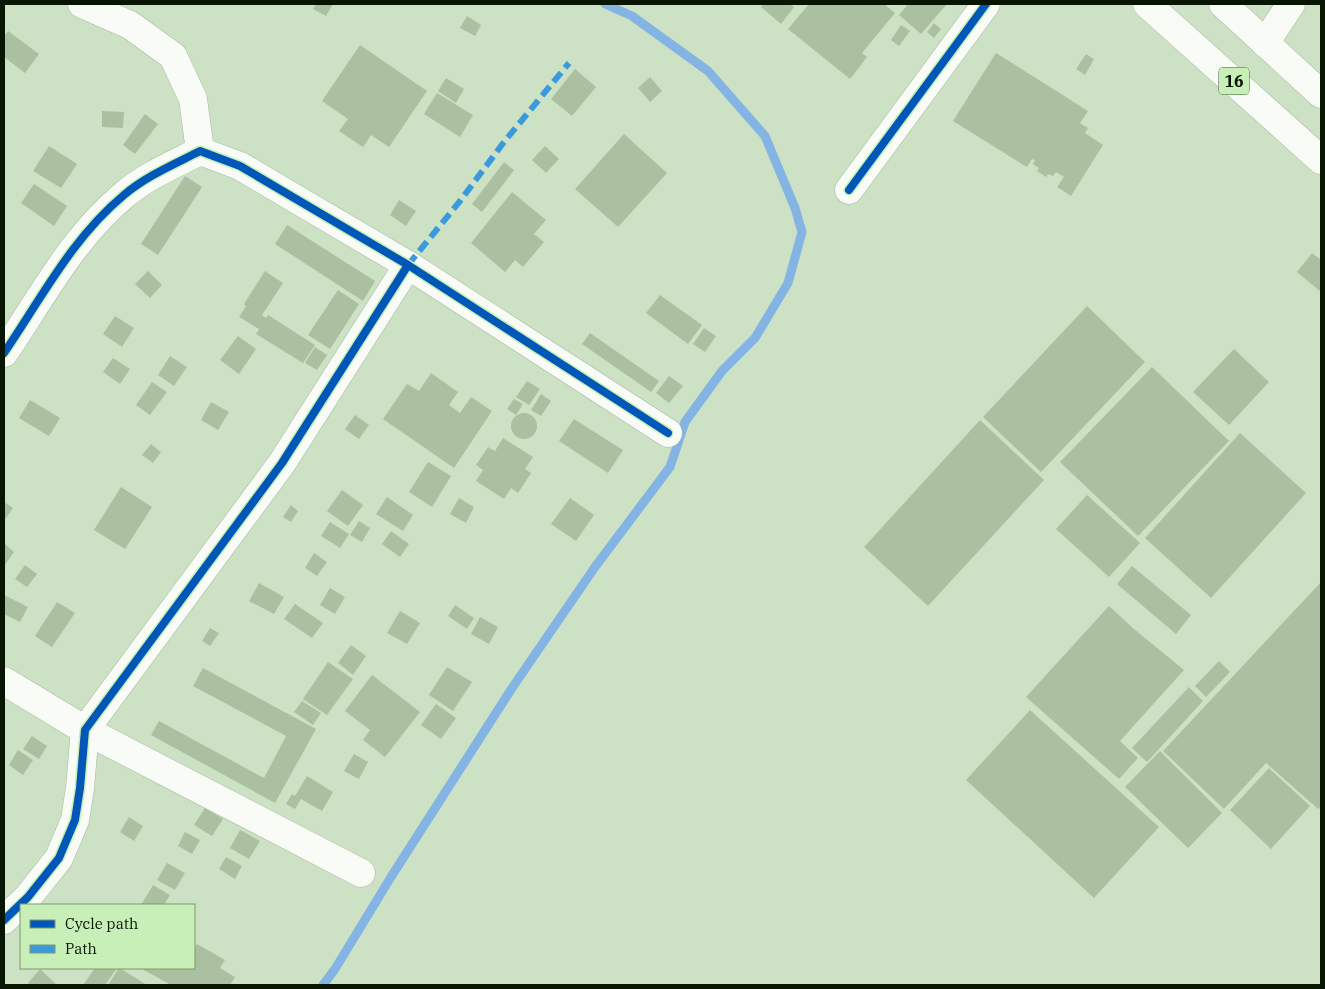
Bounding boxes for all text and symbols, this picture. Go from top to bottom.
road number: 16 [1219,68,1249,94]
legend [20,904,195,969]
text: Cycle path [65,914,138,933]
text: Path [65,939,97,958]

